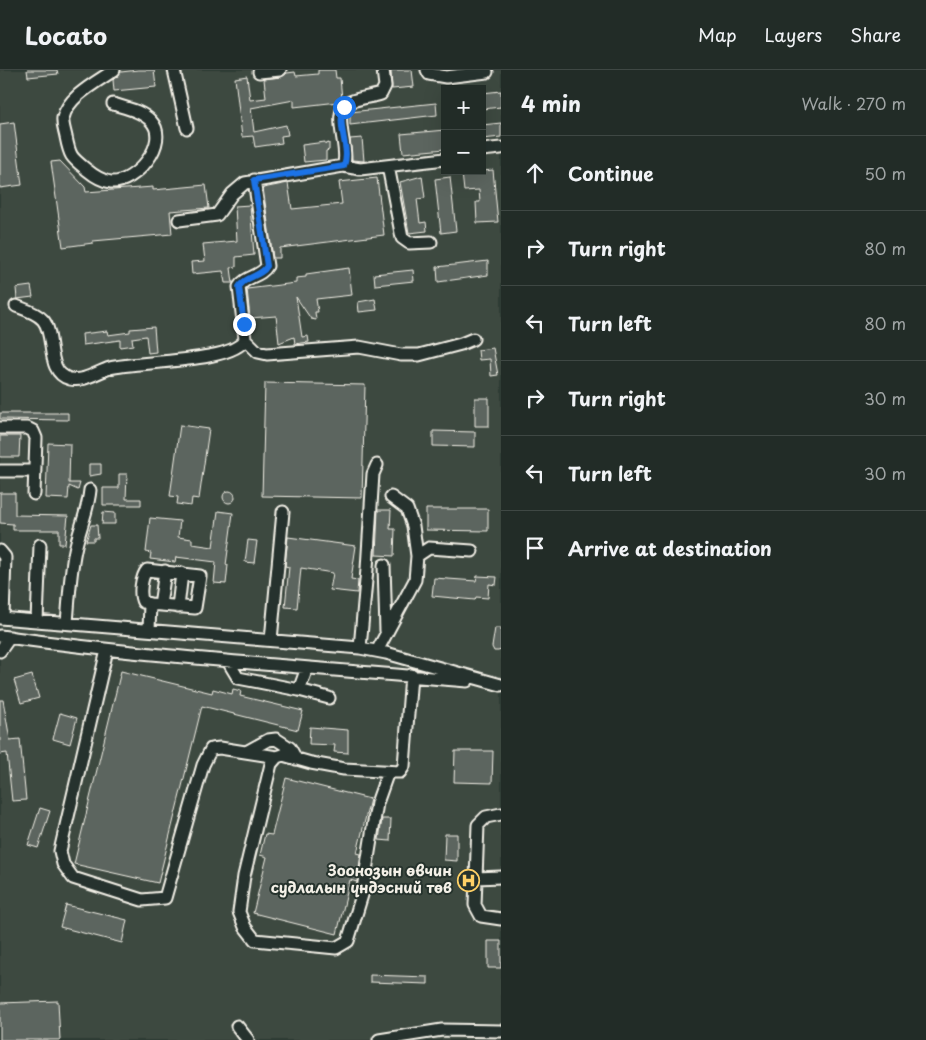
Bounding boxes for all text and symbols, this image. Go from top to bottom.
text: Locato [25,17,107,53]
text: Map [698,21,737,48]
text: Layers [765,21,822,48]
text: Share [850,21,901,48]
map controls [441,85,486,175]
button: + [441,85,486,130]
text: 4 min [521,87,581,119]
text: Walk · 270 m [802,91,906,115]
route start [333,96,356,119]
button: − [441,130,486,175]
icon: ahead [521,159,549,187]
text: Continue [568,159,654,187]
text: 50 m [865,161,906,185]
icon: right [521,234,549,262]
text: Turn right [568,234,666,262]
text: 80 m [864,236,906,260]
icon: left [521,309,549,337]
text: Turn left [568,309,652,337]
text: 80 m [864,311,906,335]
route end [233,313,256,336]
icon: right [521,384,549,412]
text: Turn right [568,384,666,412]
text: 30 m [864,386,906,410]
icon: left [521,459,549,487]
text: Turn left [568,459,652,487]
text: 30 m [864,461,906,485]
icon: arrive [521,534,549,562]
text: Arrive at destination [568,534,772,562]
place label: Зоонозын өвчин судлалын үндэсний төв [271,858,452,898]
hospital icon: Зоонозын өвчин судлалын үндэсний төв [456,868,480,892]

